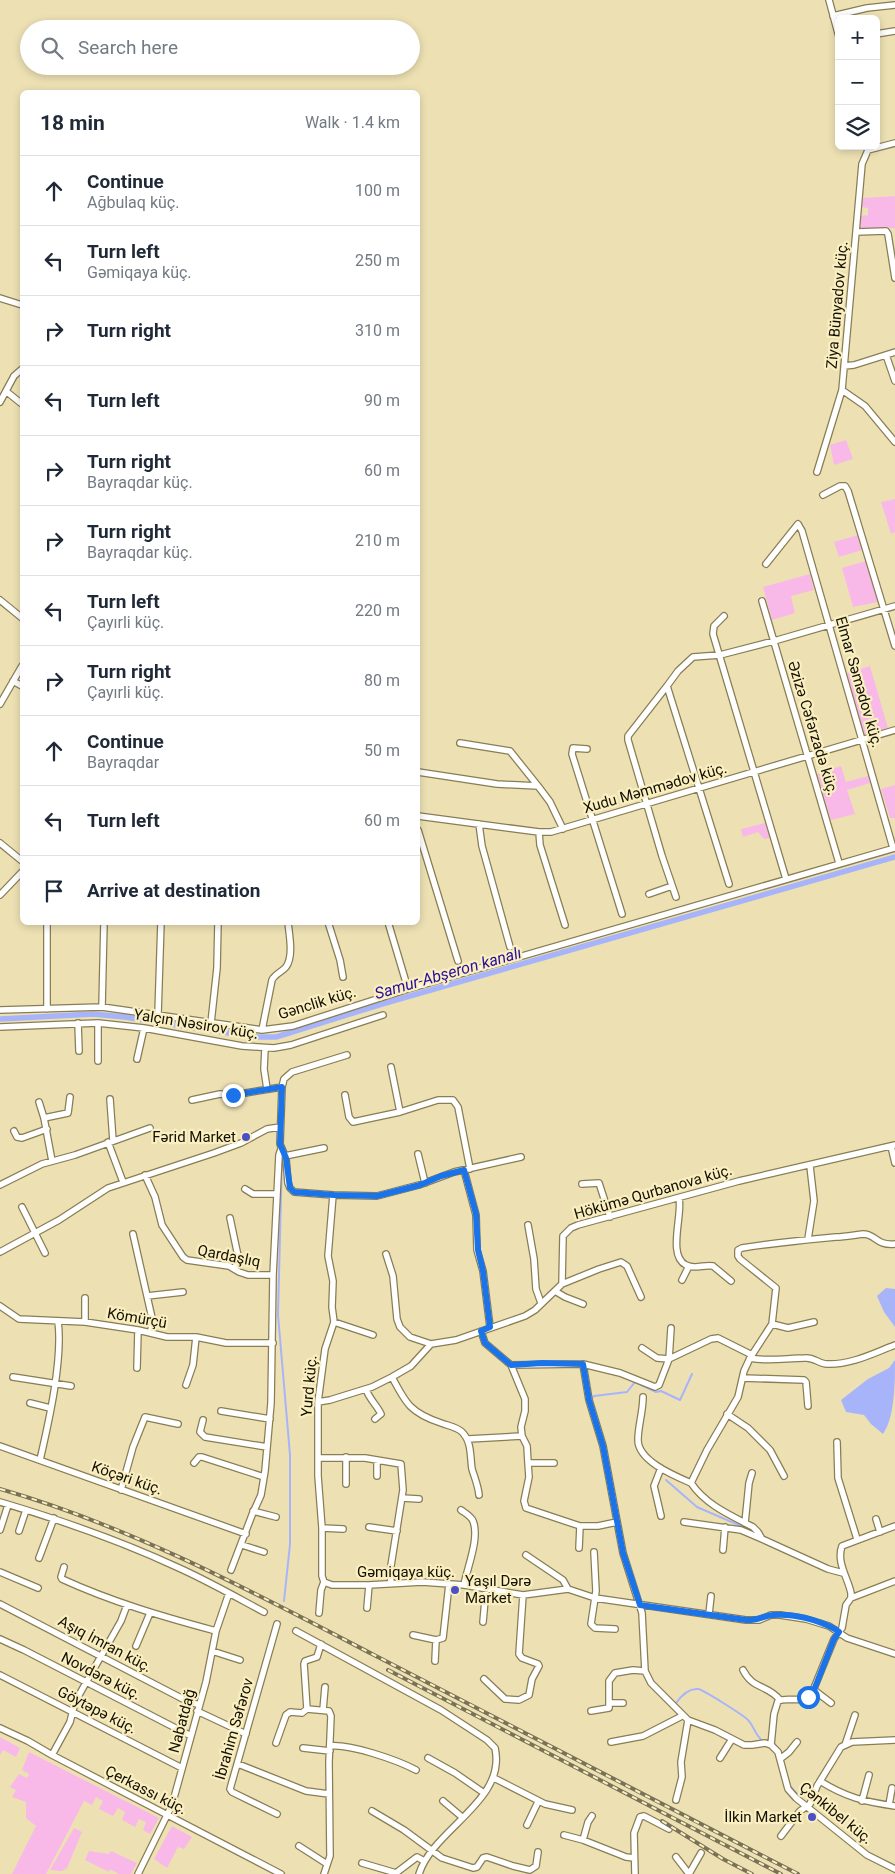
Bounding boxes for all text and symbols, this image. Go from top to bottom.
map controls [835,15,880,150]
button: + [835,15,880,60]
search box [20,20,420,75]
icon: search [38,34,66,62]
text: Search here [78,36,178,59]
button: − [835,60,880,105]
button: layers [835,105,880,150]
text: 18 min [40,111,105,135]
text: Walk · 1.4 km [305,113,400,132]
text: Continue [87,170,164,193]
icon: ahead [40,177,68,205]
text: 100 m [355,181,400,200]
text: Ağbulaq küç. [87,193,179,212]
text: Turn left [87,240,160,263]
street label: Ziya Bünyadov küç. [822,240,852,370]
icon: left [40,247,68,275]
text: 250 m [355,251,400,270]
text: Gəmiqaya küç. [87,263,192,282]
icon: right [40,317,68,345]
text: Turn right [87,319,171,342]
text: 310 m [355,321,400,340]
icon: left [40,387,68,415]
text: Turn left [87,389,160,412]
text: 90 m [364,391,400,410]
text: Turn right [87,450,171,473]
icon: right [40,457,68,485]
text: 60 m [364,461,400,480]
text: Bayraqdar küç. [87,473,193,492]
text: Turn right [87,520,171,543]
icon: right [40,527,68,555]
text: 210 m [355,531,400,550]
text: Bayraqdar küç. [87,543,193,562]
text: Turn left [87,590,160,613]
icon: left [40,597,68,625]
text: 220 m [355,601,400,620]
text: Çayırli küç. [87,613,164,632]
street label: Elmar Səmədov küç. [832,614,886,750]
street label: Əzizə Cəfərzadə küç. [784,659,842,797]
text: Turn right [87,660,171,683]
icon: right [40,667,68,695]
text: 80 m [364,671,400,690]
text: Çayırli küç. [87,683,164,702]
text: Continue [87,730,164,753]
icon: ahead [40,737,68,765]
text: 50 m [364,741,400,760]
text: Bayraqdar [87,753,159,772]
street label: Xudu Məmmədov küç. [581,759,729,817]
icon: left [40,807,68,835]
text: Turn left [87,809,160,832]
text: 60 m [364,811,400,830]
icon: arrive [40,877,68,905]
text: Arrive at destination [87,879,260,902]
water label: Samur-Abşeron kanalı [372,943,524,1003]
street label: Gənclik küç. [276,983,358,1023]
street label: Yalçın Nəsirov küç. [132,1005,260,1043]
route end [222,1084,245,1107]
place label: Fərid Market [152,1128,236,1146]
marker: Fərid Market [240,1131,252,1143]
street label: Hökümə Qurbanova küç. [572,1161,734,1223]
street label: Qardaşlıq [196,1241,262,1271]
street label: Kömürçü [106,1304,168,1332]
street label: Yurd küç. [297,1354,321,1418]
street label: Köçəri küç. [89,1457,165,1499]
street label: Gəmiqaya küç. [357,1563,455,1581]
place label: Yaşıl Dərə Market [465,1572,531,1607]
marker: Yaşıl Dərə Market [449,1584,461,1596]
street label: Aşıq İmran küç. [55,1612,155,1676]
street label: Novdərə küç. [58,1648,144,1704]
street label: İbrahim Səfərov [211,1676,257,1782]
street label: Göytəpə küç. [54,1682,140,1738]
route start [797,1686,820,1709]
street label: Nabatdağ [165,1687,199,1755]
street label: Çerkassı küç. [102,1762,190,1818]
street label: Çənkibel küç. [796,1778,876,1848]
place label: İlkin Market [724,1808,802,1826]
marker: İlkin Market [806,1811,818,1823]

